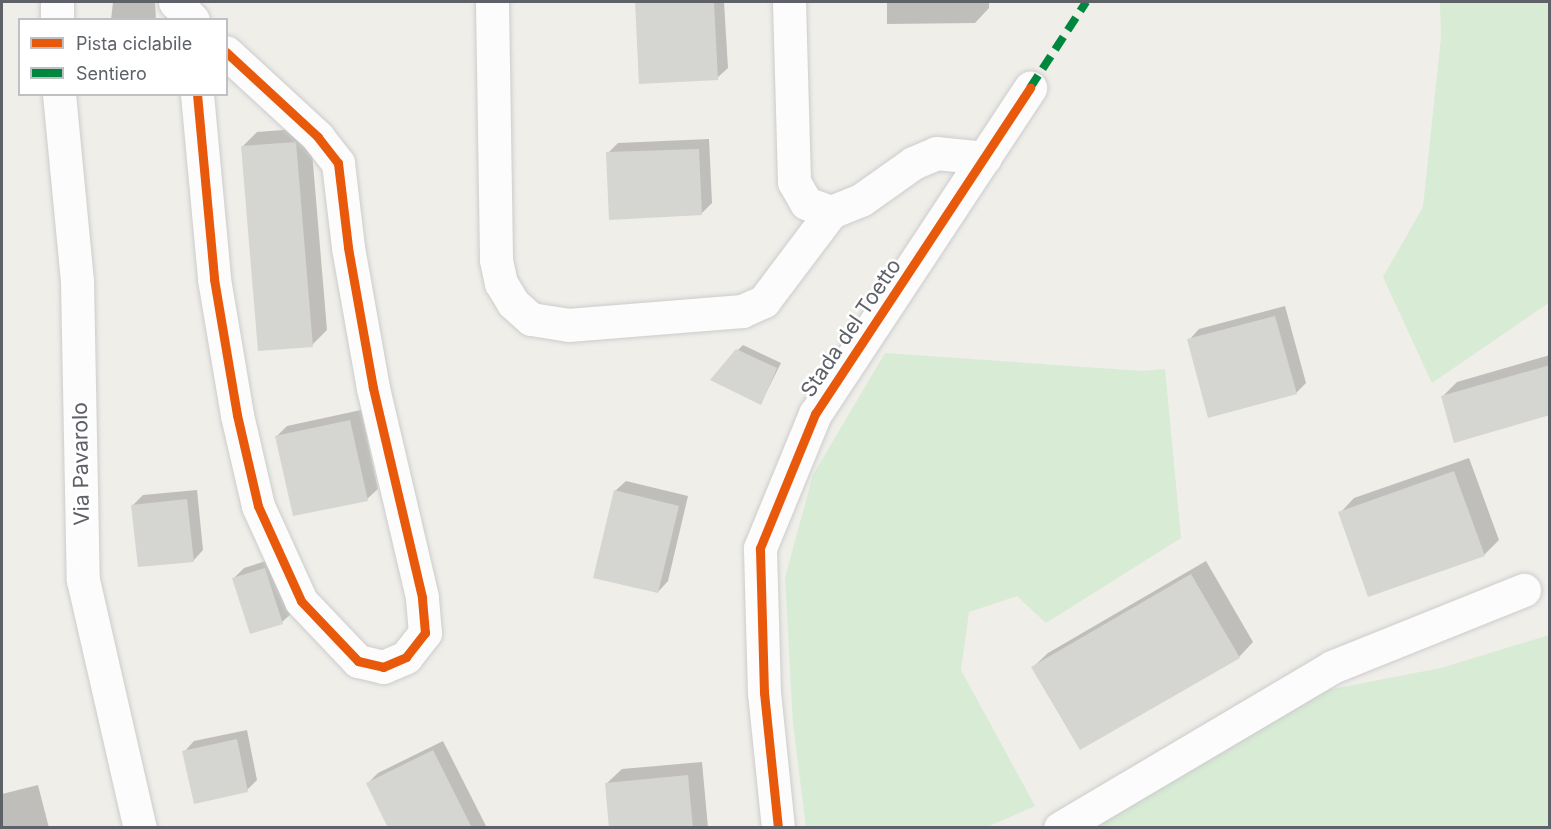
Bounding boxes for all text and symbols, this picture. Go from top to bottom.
legend [18,18,228,96]
text: Pista ciclabile [76,33,192,54]
text: Sentiero [76,63,147,84]
street label: Stada del Toetto [795,254,907,402]
street label: Via Pavarolo [67,402,95,526]

